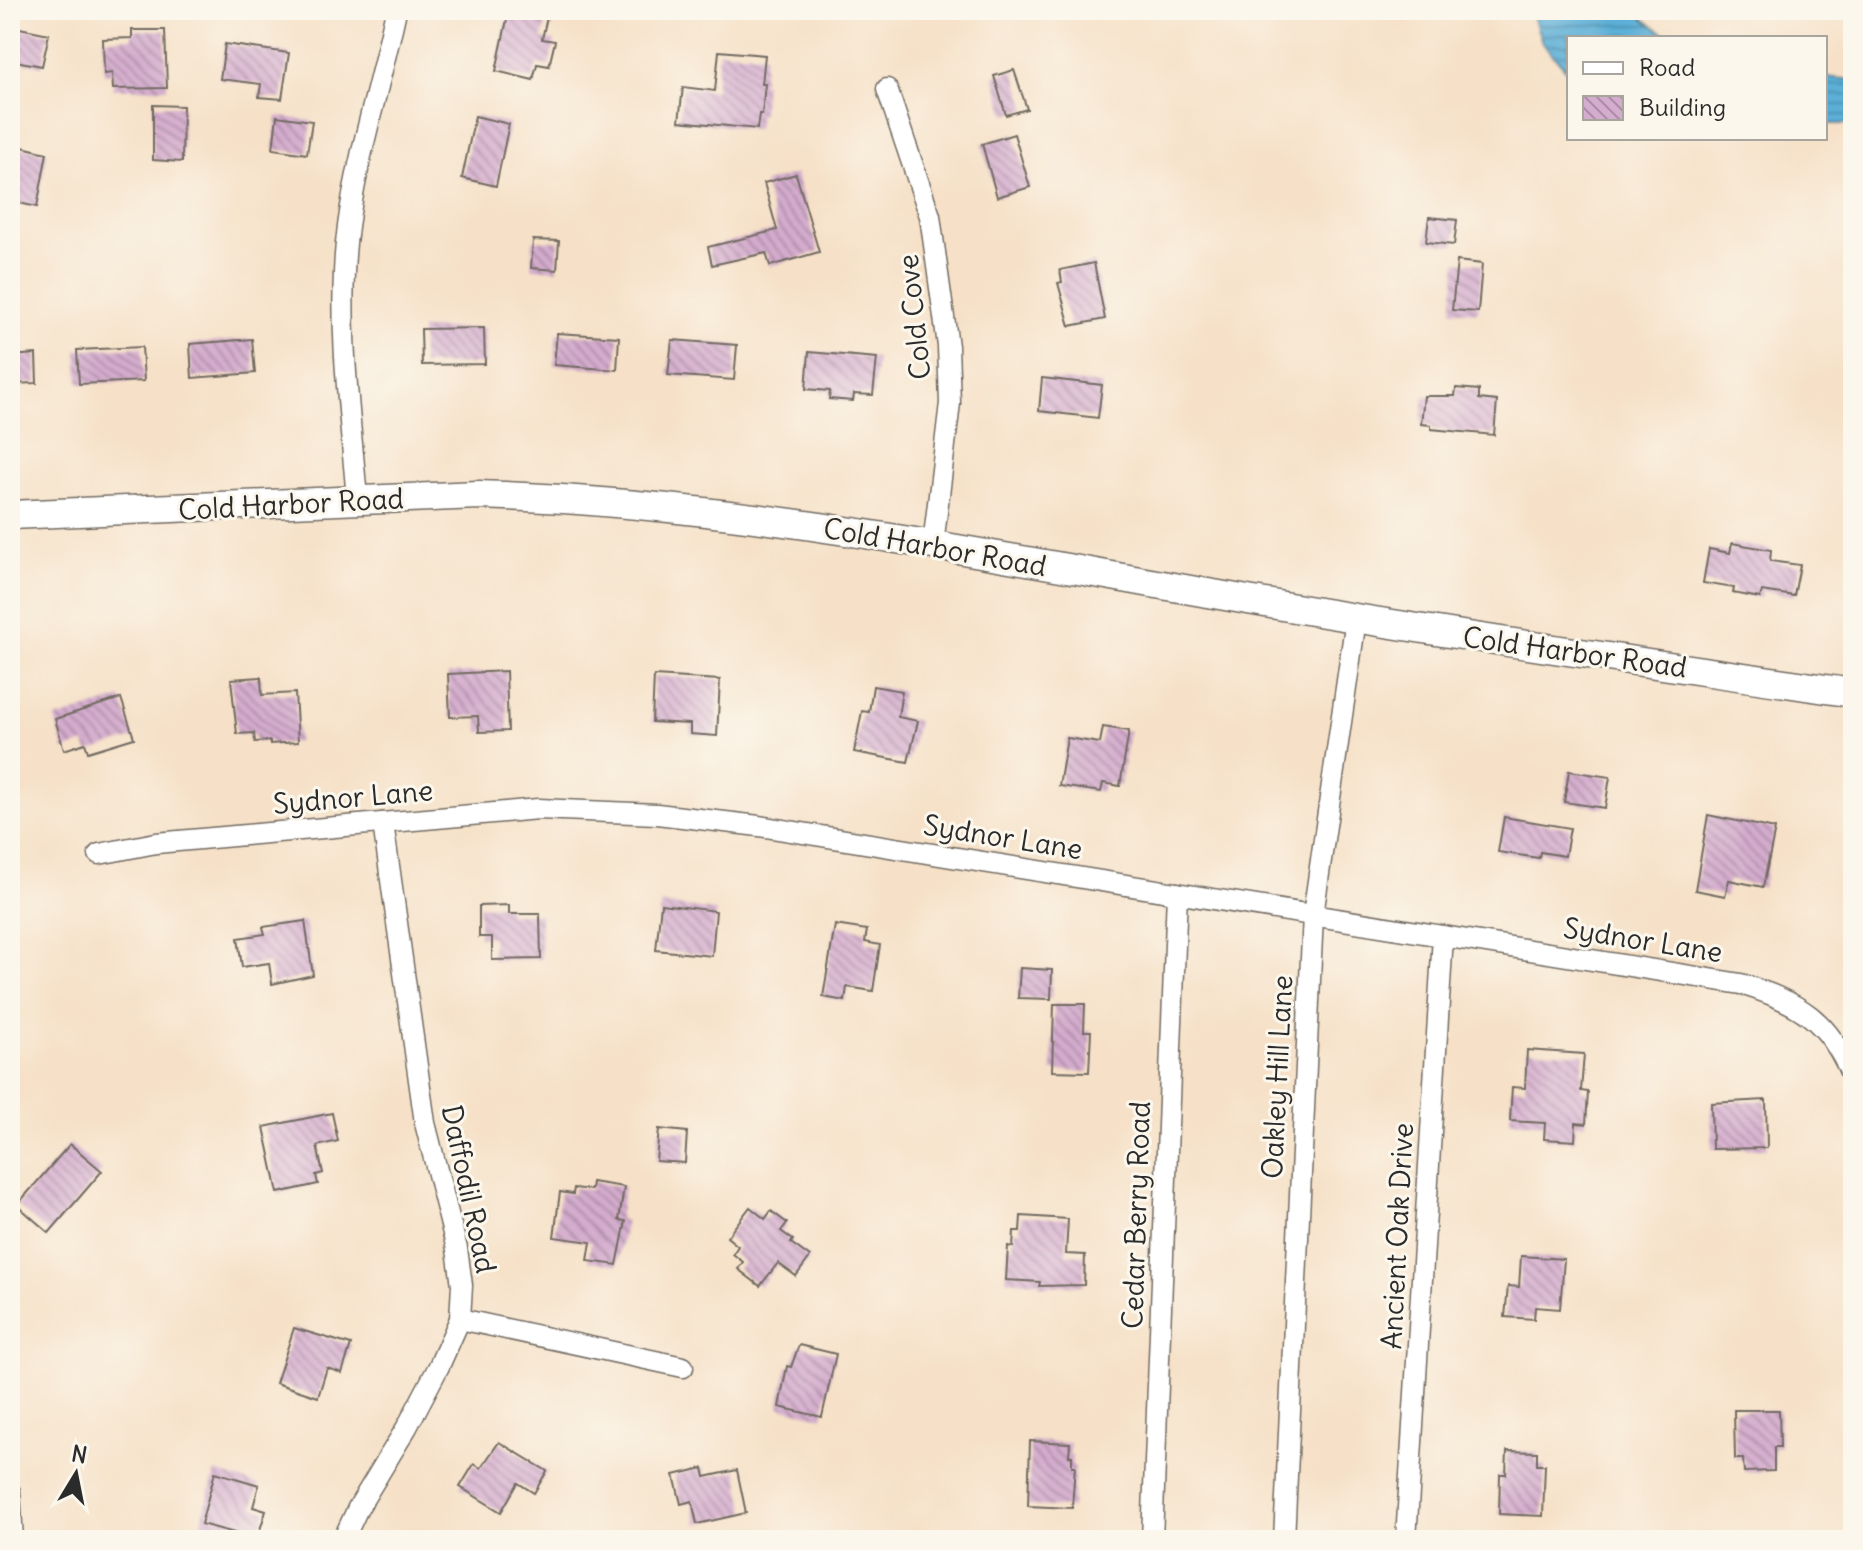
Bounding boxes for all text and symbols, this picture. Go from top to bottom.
legend [1567,36,1827,140]
text: Road [1639,52,1695,82]
text: Building [1639,92,1726,122]
street label: Cold Cove [890,253,938,381]
street label: Cold Harbor Road [177,480,405,528]
street label: Cold Harbor Road [821,510,1049,584]
street label: Cold Harbor Road [1461,618,1689,686]
street label: Sydnor Lane [272,772,434,822]
street label: Sydnor Lane [921,807,1085,867]
street label: Sydnor Lane [1561,910,1725,970]
street label: Oakley Hill Lane [1254,974,1300,1180]
street label: Cedar Berry Road [1114,1101,1158,1329]
street label: Daffodil Road [434,1102,504,1276]
street label: Ancient Oak Drive [1373,1122,1421,1350]
north arrow [36,1434,116,1514]
text: N [70,1439,89,1469]

